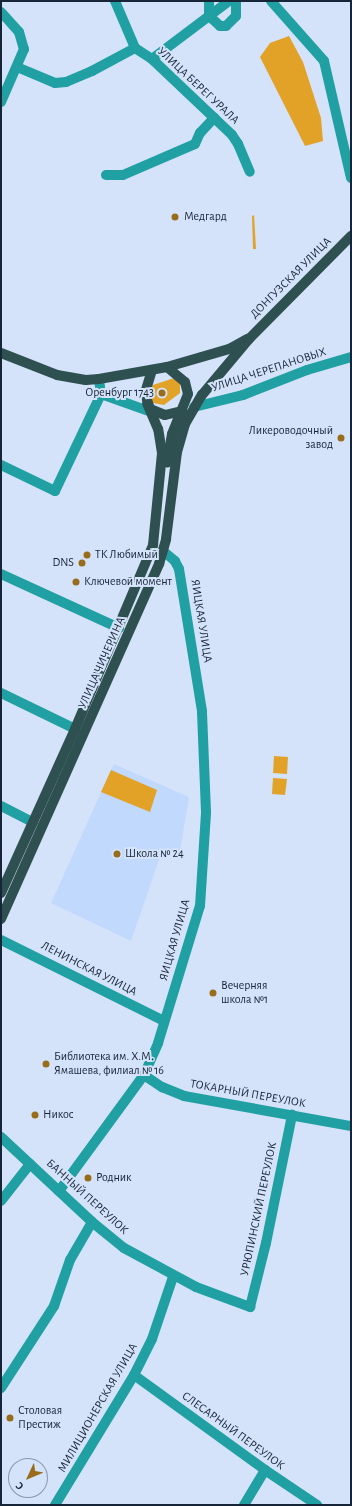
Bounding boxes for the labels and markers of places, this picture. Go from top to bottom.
place label: Медгард [184,210,227,224]
marker: Медгард [169,211,181,223]
place label: Оренбург 1743 [85,386,154,400]
marker: Оренбург 1743 [157,388,167,398]
place label: Ликероводочный завод [249,424,333,452]
marker: Ликероводочный завод [336,433,346,443]
place label: ТК Любимый [95,548,158,562]
marker: ТК Любимый [82,550,92,560]
place label: DNS [52,556,74,570]
marker: DNS [77,558,87,568]
place label: Ключевой момент [84,575,172,589]
marker: Ключевой момент [71,577,81,587]
place label: Школа № 24 [125,847,184,861]
marker: Школа № 24 [112,849,122,859]
place label: Вечерняя школа №1 [221,979,268,1007]
marker: Вечерняя школа №1 [208,988,218,998]
place label: Библиотека им. Х.М. Ямашева, филиал № 16 [54,1050,164,1078]
marker: Библиотека им. Х.М. Ямашева, филиал № 16 [41,1059,51,1069]
place label: Никос [43,1108,74,1122]
marker: Никос [30,1110,40,1120]
place label: Родник [96,1171,132,1185]
marker: Родник [83,1173,93,1183]
place label: Столовая Престиж [18,1404,62,1432]
marker: Столовая Престиж [5,1413,15,1423]

